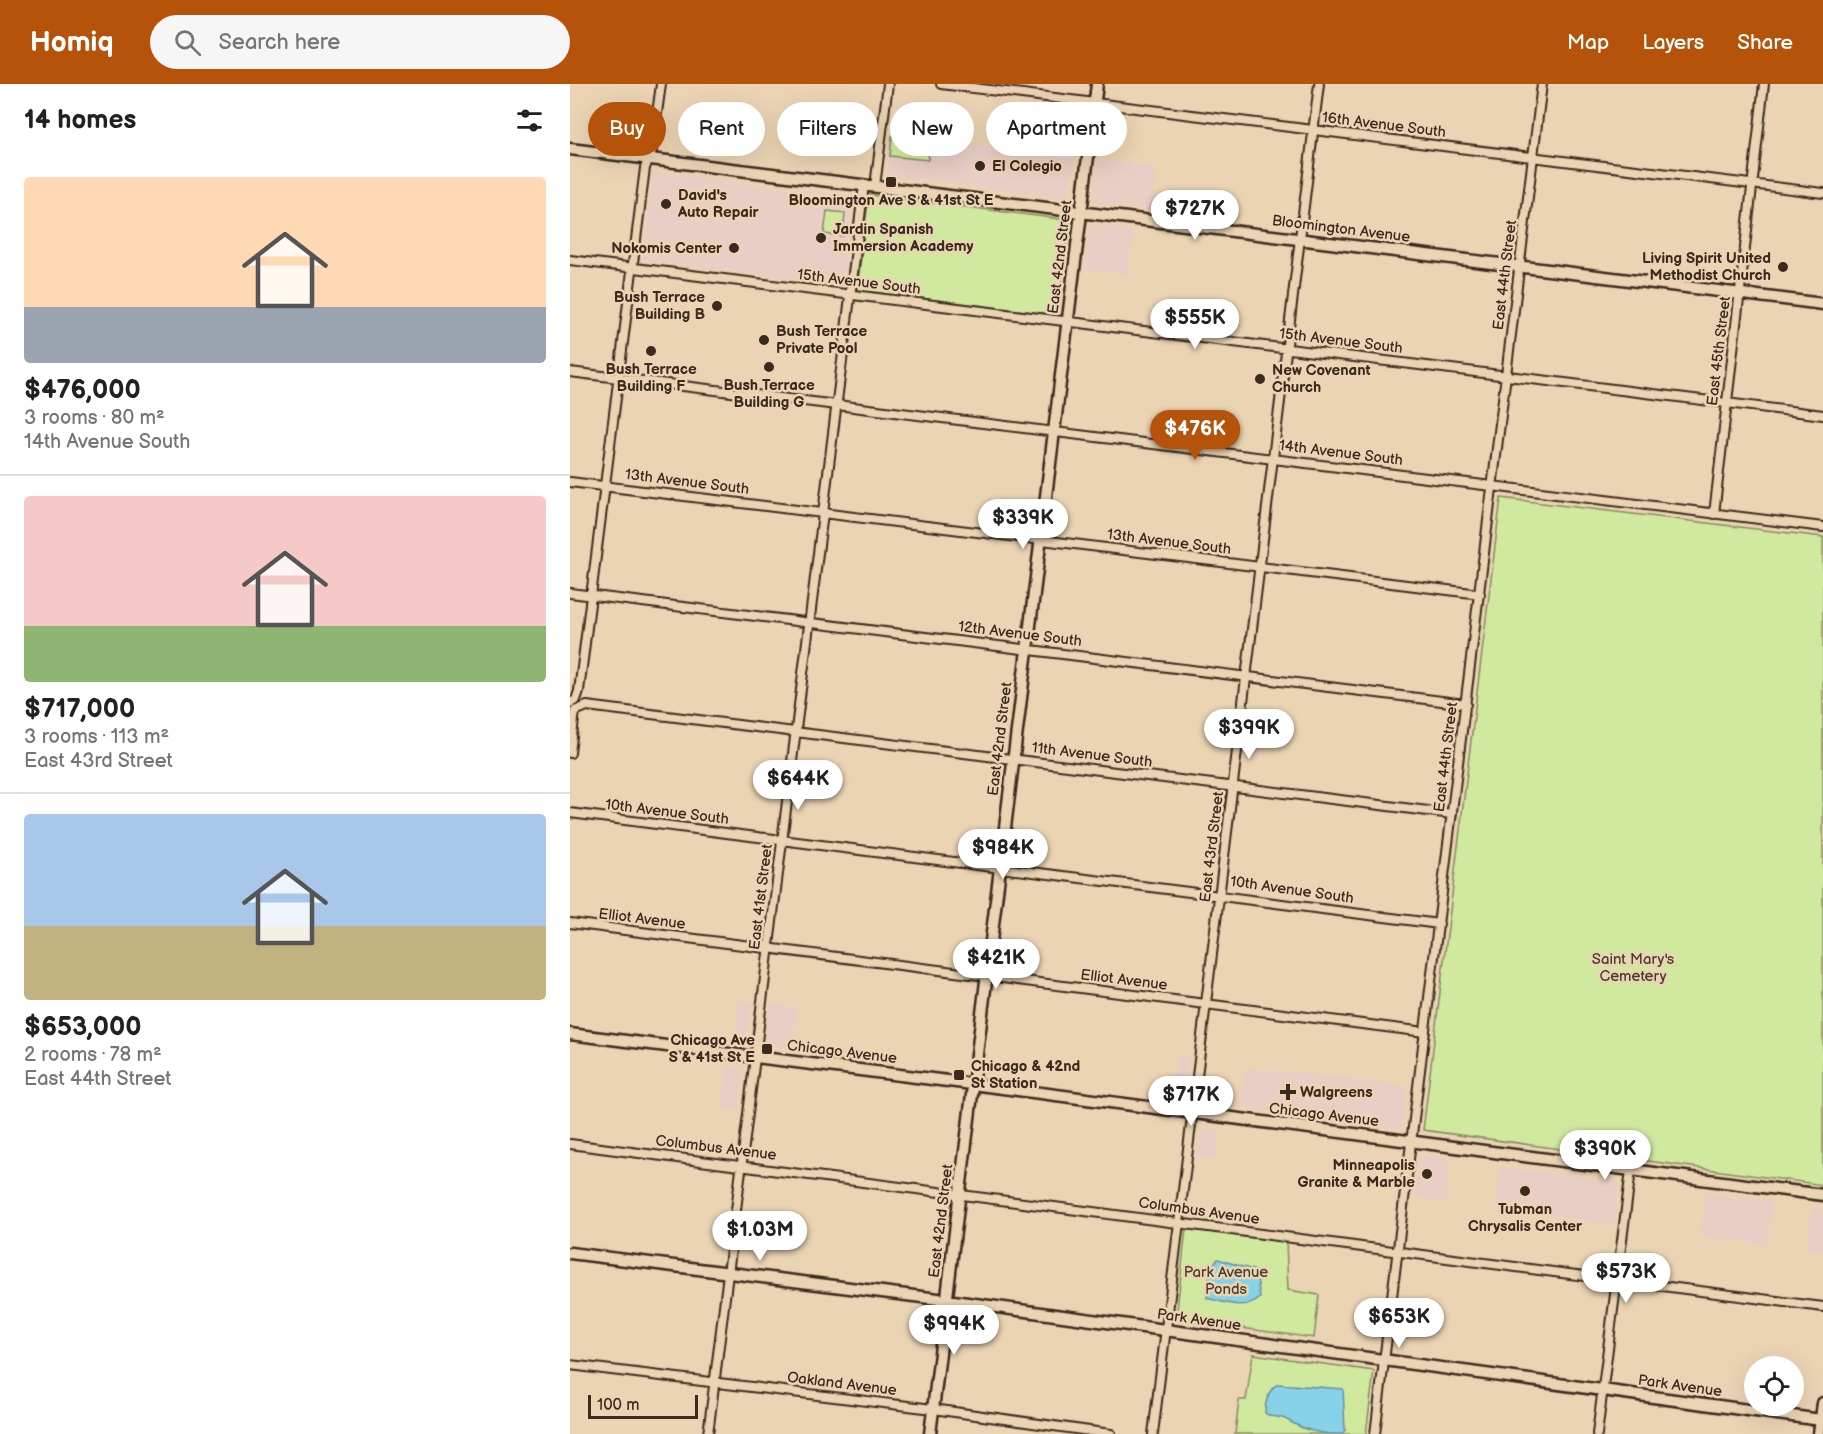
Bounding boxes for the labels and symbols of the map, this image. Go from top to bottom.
street label: 16th Avenue South [1321,108,1447,142]
place label: El Colegio [992,157,1062,176]
marker: El Colegio [973,159,987,173]
marker: Bloomington Ave S & 41st St E [884,175,898,189]
place label: David's Auto Repair [677,186,760,222]
pin: $727K [1153,190,1237,241]
place label: Bloomington Ave S & 41st St E [788,191,994,210]
marker: David's Auto Repair [659,197,673,211]
street label: East 42nd Street [1044,199,1076,315]
street label: Bloomington Avenue [1271,211,1411,247]
street label: East 44th Street [1489,219,1521,331]
place label: Jardin Spanish Immersion Academy [833,220,974,256]
marker: Jardin Spanish Immersion Academy [814,231,828,245]
place label: Nokomis Center [611,239,723,258]
marker: Nokomis Center [727,241,741,255]
place label: Living Spirit United Methodist Church [1642,249,1771,285]
marker: Living Spirit United Methodist Church [1776,260,1790,274]
street label: 15th Avenue South [796,265,922,299]
place label: Bush Terrace Building B [614,288,705,324]
street label: East 45th Street [1703,295,1735,407]
marker: Bush Terrace Building B [710,299,724,313]
pin: $555K [1153,299,1237,350]
place label: Bush Terrace Private Pool [776,322,868,358]
street label: 15th Avenue South [1278,324,1404,358]
marker: Bush Terrace Private Pool [757,333,771,347]
marker: Bush Terrace Building F [644,344,658,358]
place label: Bush Terrace Building F [605,360,697,396]
marker: Bush Terrace Building G [762,360,776,374]
place label: New Covenant Church [1272,361,1371,397]
marker: New Covenant Church [1253,372,1267,386]
place label: Bush Terrace Building G [723,376,815,412]
pin: $476K [1153,410,1237,461]
street label: 14th Avenue South [1278,436,1404,470]
street label: 13th Avenue South [624,465,750,499]
pin: $339K [981,499,1065,550]
street label: 13th Avenue South [1106,525,1232,559]
street label: 12th Avenue South [957,617,1083,651]
street label: East 42nd Street [984,681,1016,797]
street label: East 44th Street [1430,701,1462,813]
pin: $399K [1207,709,1291,760]
street label: 11th Avenue South [1031,738,1153,772]
pin: $644K [756,760,840,811]
street label: East 43rd Street [1196,790,1228,903]
street label: 10th Avenue South [604,795,730,829]
pin: $984K [961,829,1045,880]
street label: East 41st Street [745,843,777,951]
street label: 10th Avenue South [1229,872,1355,908]
street label: Elliot Avenue [597,904,687,934]
pin: $421K [954,939,1038,990]
park label: Saint Mary's Cemetery [1592,950,1675,986]
street label: Elliot Avenue [1079,965,1169,995]
place label: Chicago Ave S & 41st St E [669,1031,755,1067]
street label: Chicago Avenue [786,1036,898,1068]
marker: Chicago Ave S & 41st St E [760,1042,774,1056]
place label: Chicago & 42nd St Station [971,1057,1080,1093]
marker: Chicago & 42nd St Station [952,1068,966,1082]
pin: $717K [1149,1076,1233,1127]
place label: Walgreens [1300,1083,1373,1102]
marker: Walgreens [1281,1085,1295,1099]
street label: Chicago Avenue [1268,1099,1380,1131]
pin: $390K [1563,1130,1647,1181]
street label: Columbus Avenue [654,1131,778,1165]
place label: Minneapolis Granite & Marble [1298,1156,1415,1192]
street label: East 42nd Street [925,1163,957,1279]
marker: Minneapolis Granite & Marble [1420,1167,1434,1181]
marker: Tubman Chrysalis Center [1518,1184,1532,1198]
street label: Columbus Avenue [1137,1193,1261,1229]
place label: Tubman Chrysalis Center [1468,1200,1583,1236]
pin: $1.03M [711,1211,809,1262]
pin: $573K [1584,1253,1668,1304]
park label: Park Avenue Ponds [1184,1263,1268,1299]
pin: $653K [1357,1298,1441,1349]
pin: $994K [912,1305,996,1356]
street label: Park Avenue [1156,1305,1242,1335]
street label: Oakland Avenue [786,1368,898,1400]
street label: Park Avenue [1637,1371,1723,1401]
scale bar [588,1392,698,1420]

